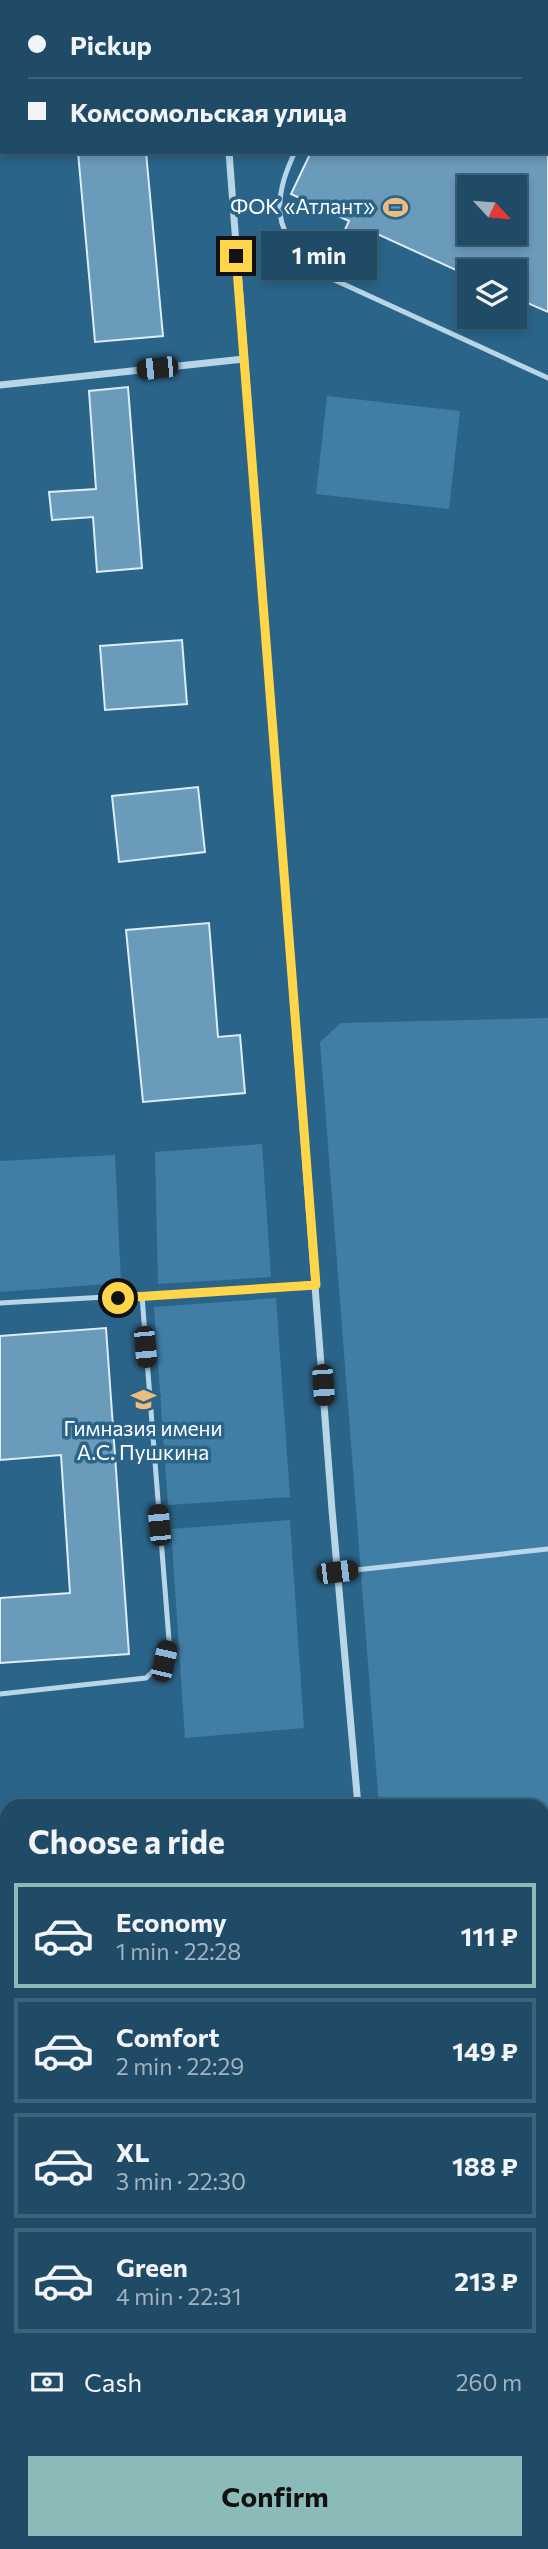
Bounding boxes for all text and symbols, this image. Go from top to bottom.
text: Pickup [70,29,152,60]
text: Комсомольская улица [70,96,347,127]
north arrow [457,175,527,245]
map controls [457,175,527,329]
place label: ФОК «Атлант» [230,193,375,218]
sports icon: ФОК «Атлант» [381,193,409,221]
callout: 1 min [260,232,376,280]
route end [220,240,252,272]
text: 1 min [292,241,346,269]
button: layers [457,259,527,329]
car [136,355,179,381]
route start [102,1282,134,1314]
car [133,1325,158,1369]
car [312,1363,335,1407]
school or university icon: Гимназия имени А.С. Пушкина [129,1386,157,1414]
place label: Гимназия имени А.С. Пушкина [63,1415,223,1464]
car [147,1503,172,1547]
car [315,1559,360,1585]
car [150,1638,179,1684]
text: Choose a ride [28,1821,225,1861]
icon: car [32,1904,95,1967]
text: Economy [116,1906,227,1937]
text: 111 ₽ [461,1920,518,1951]
text: 1 min · 22:28 [116,1937,241,1965]
icon: car [32,2019,95,2082]
text: Comfort [116,2021,219,2052]
text: 149 ₽ [452,2035,518,2066]
text: 2 min · 22:29 [116,2052,244,2080]
icon: car [32,2134,95,2197]
text: XL [116,2136,150,2167]
text: 188 ₽ [452,2150,518,2181]
text: 3 min · 22:30 [116,2167,246,2195]
icon: car [32,2249,95,2312]
text: Green [116,2251,188,2282]
text: 213 ₽ [454,2265,518,2296]
text: 4 min · 22:31 [116,2282,242,2310]
icon: cash [28,2363,66,2401]
text: Cash [84,2366,142,2397]
text: 260 m [456,2368,522,2396]
button: Confirm [28,2456,522,2536]

